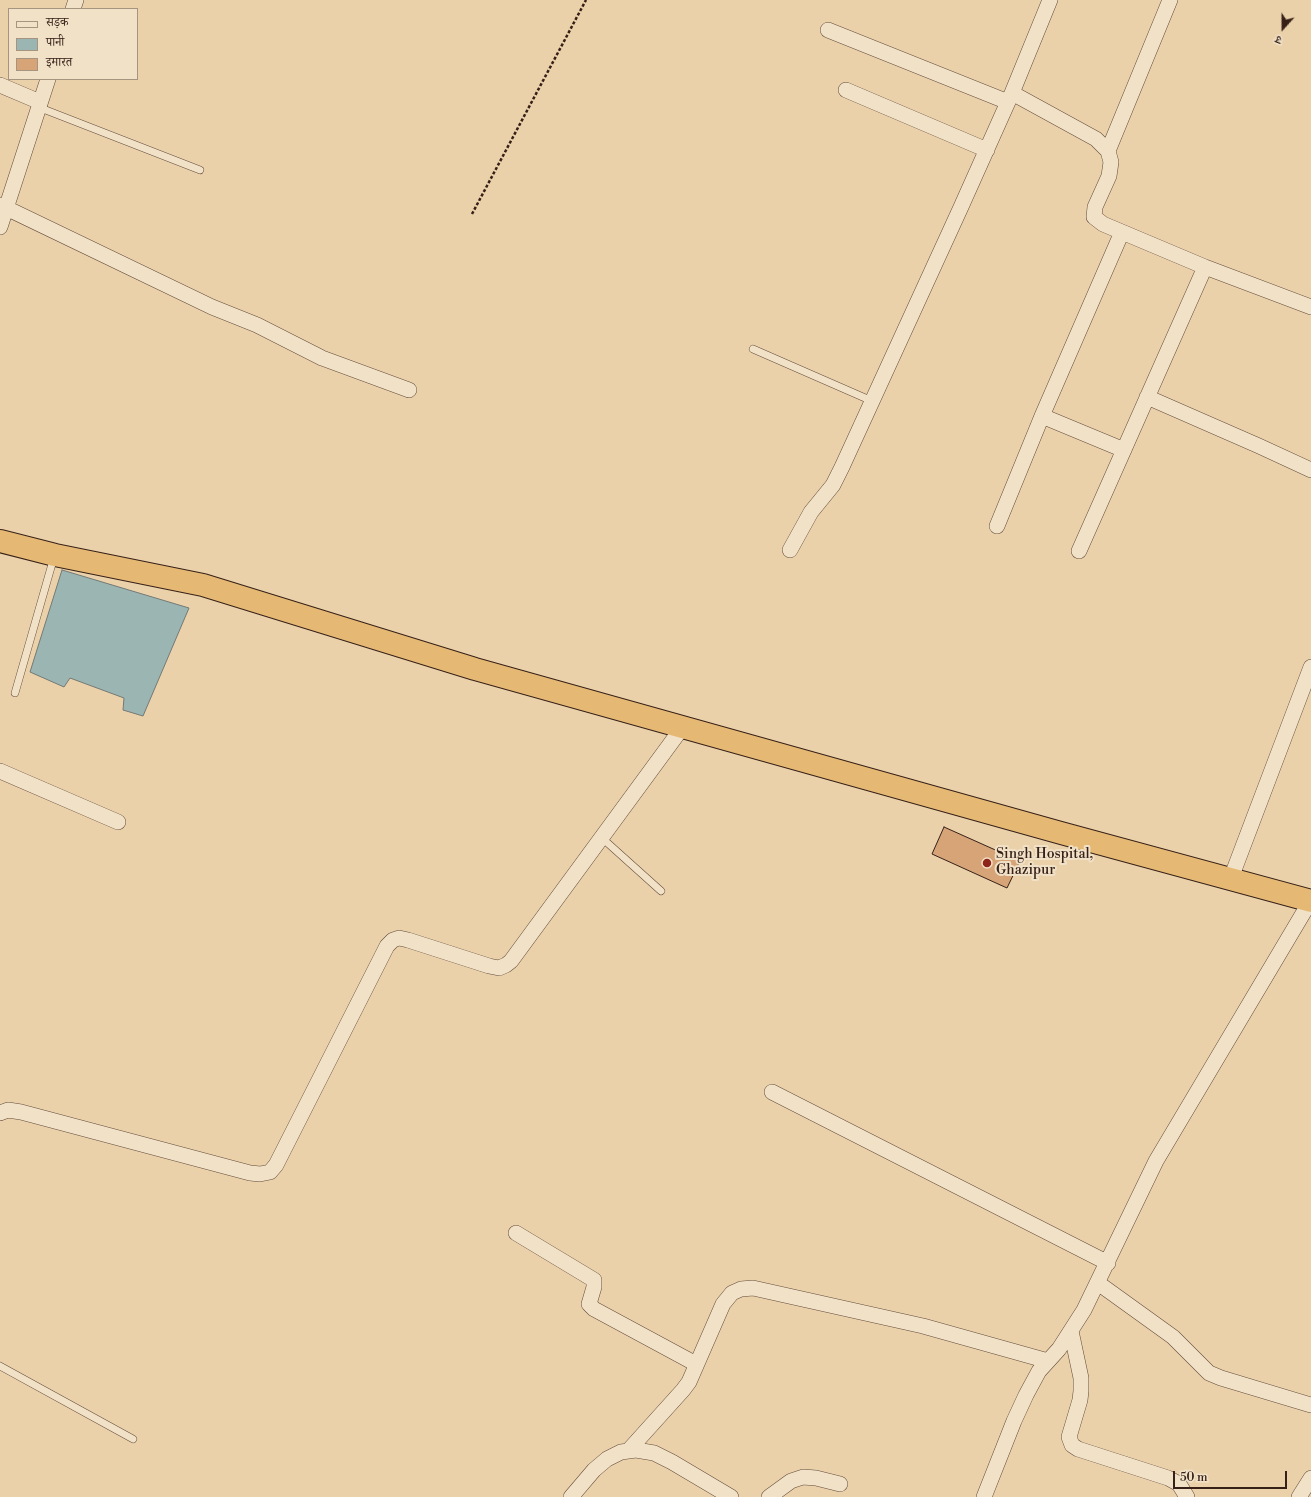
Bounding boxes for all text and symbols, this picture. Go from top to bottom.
legend [8,8,138,80]
north arrow [1263,8,1303,48]
text: सड़क [46,15,69,30]
text: उ [1274,32,1284,47]
text: पानी [46,35,64,50]
text: इमारत [46,55,72,70]
place label: Singh Hospital, Ghazipur [996,847,1093,880]
marker: Singh Hospital, Ghazipur [981,857,993,869]
scale bar [1175,1463,1289,1489]
text: 50 m [1180,1470,1208,1485]

